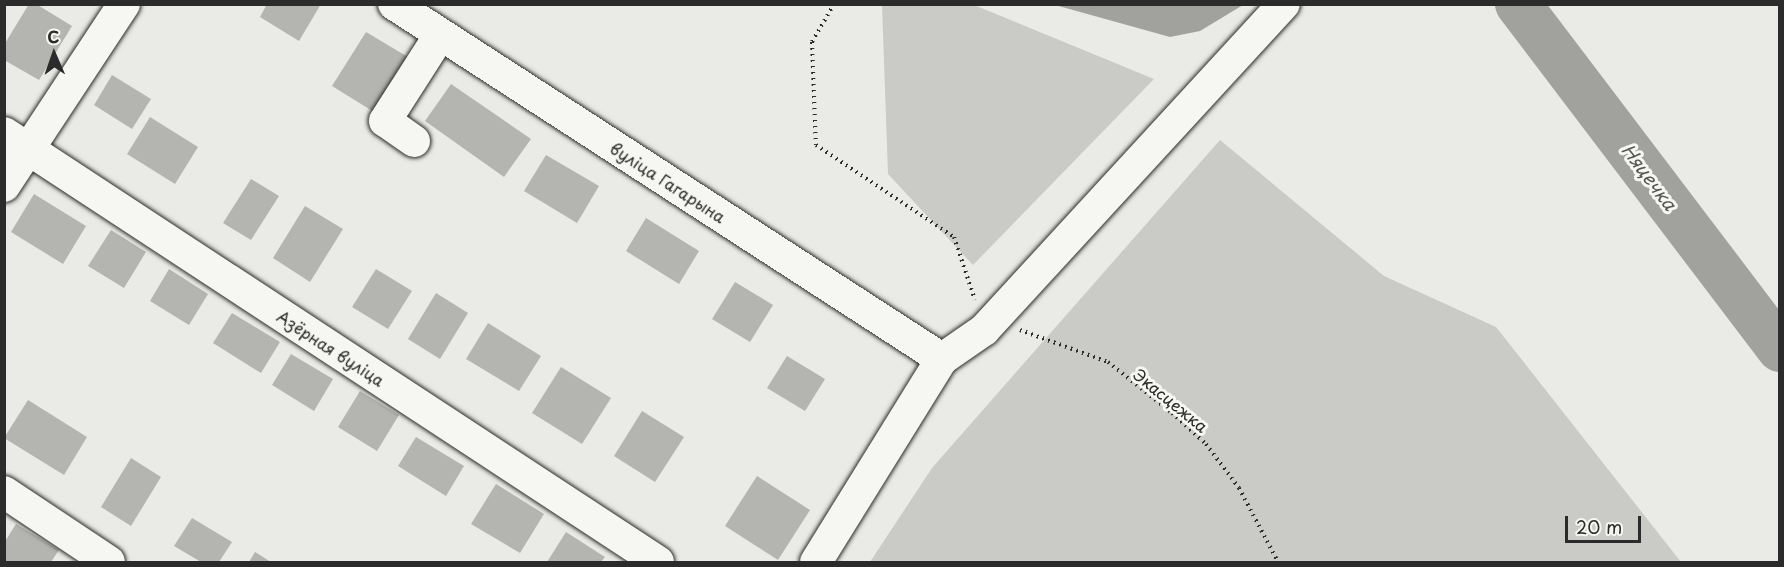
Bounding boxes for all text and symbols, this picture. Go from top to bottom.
north arrow [24,24,84,84]
text: С [47,24,60,48]
street label: вуліца Гагарына [607,138,729,226]
water label: Няцечка [1617,140,1681,214]
street label: Азёрная вуліца [273,306,389,390]
street label: Экасцежка [1130,364,1212,436]
scale bar [1568,504,1644,542]
text: 20 m [1576,513,1622,540]

